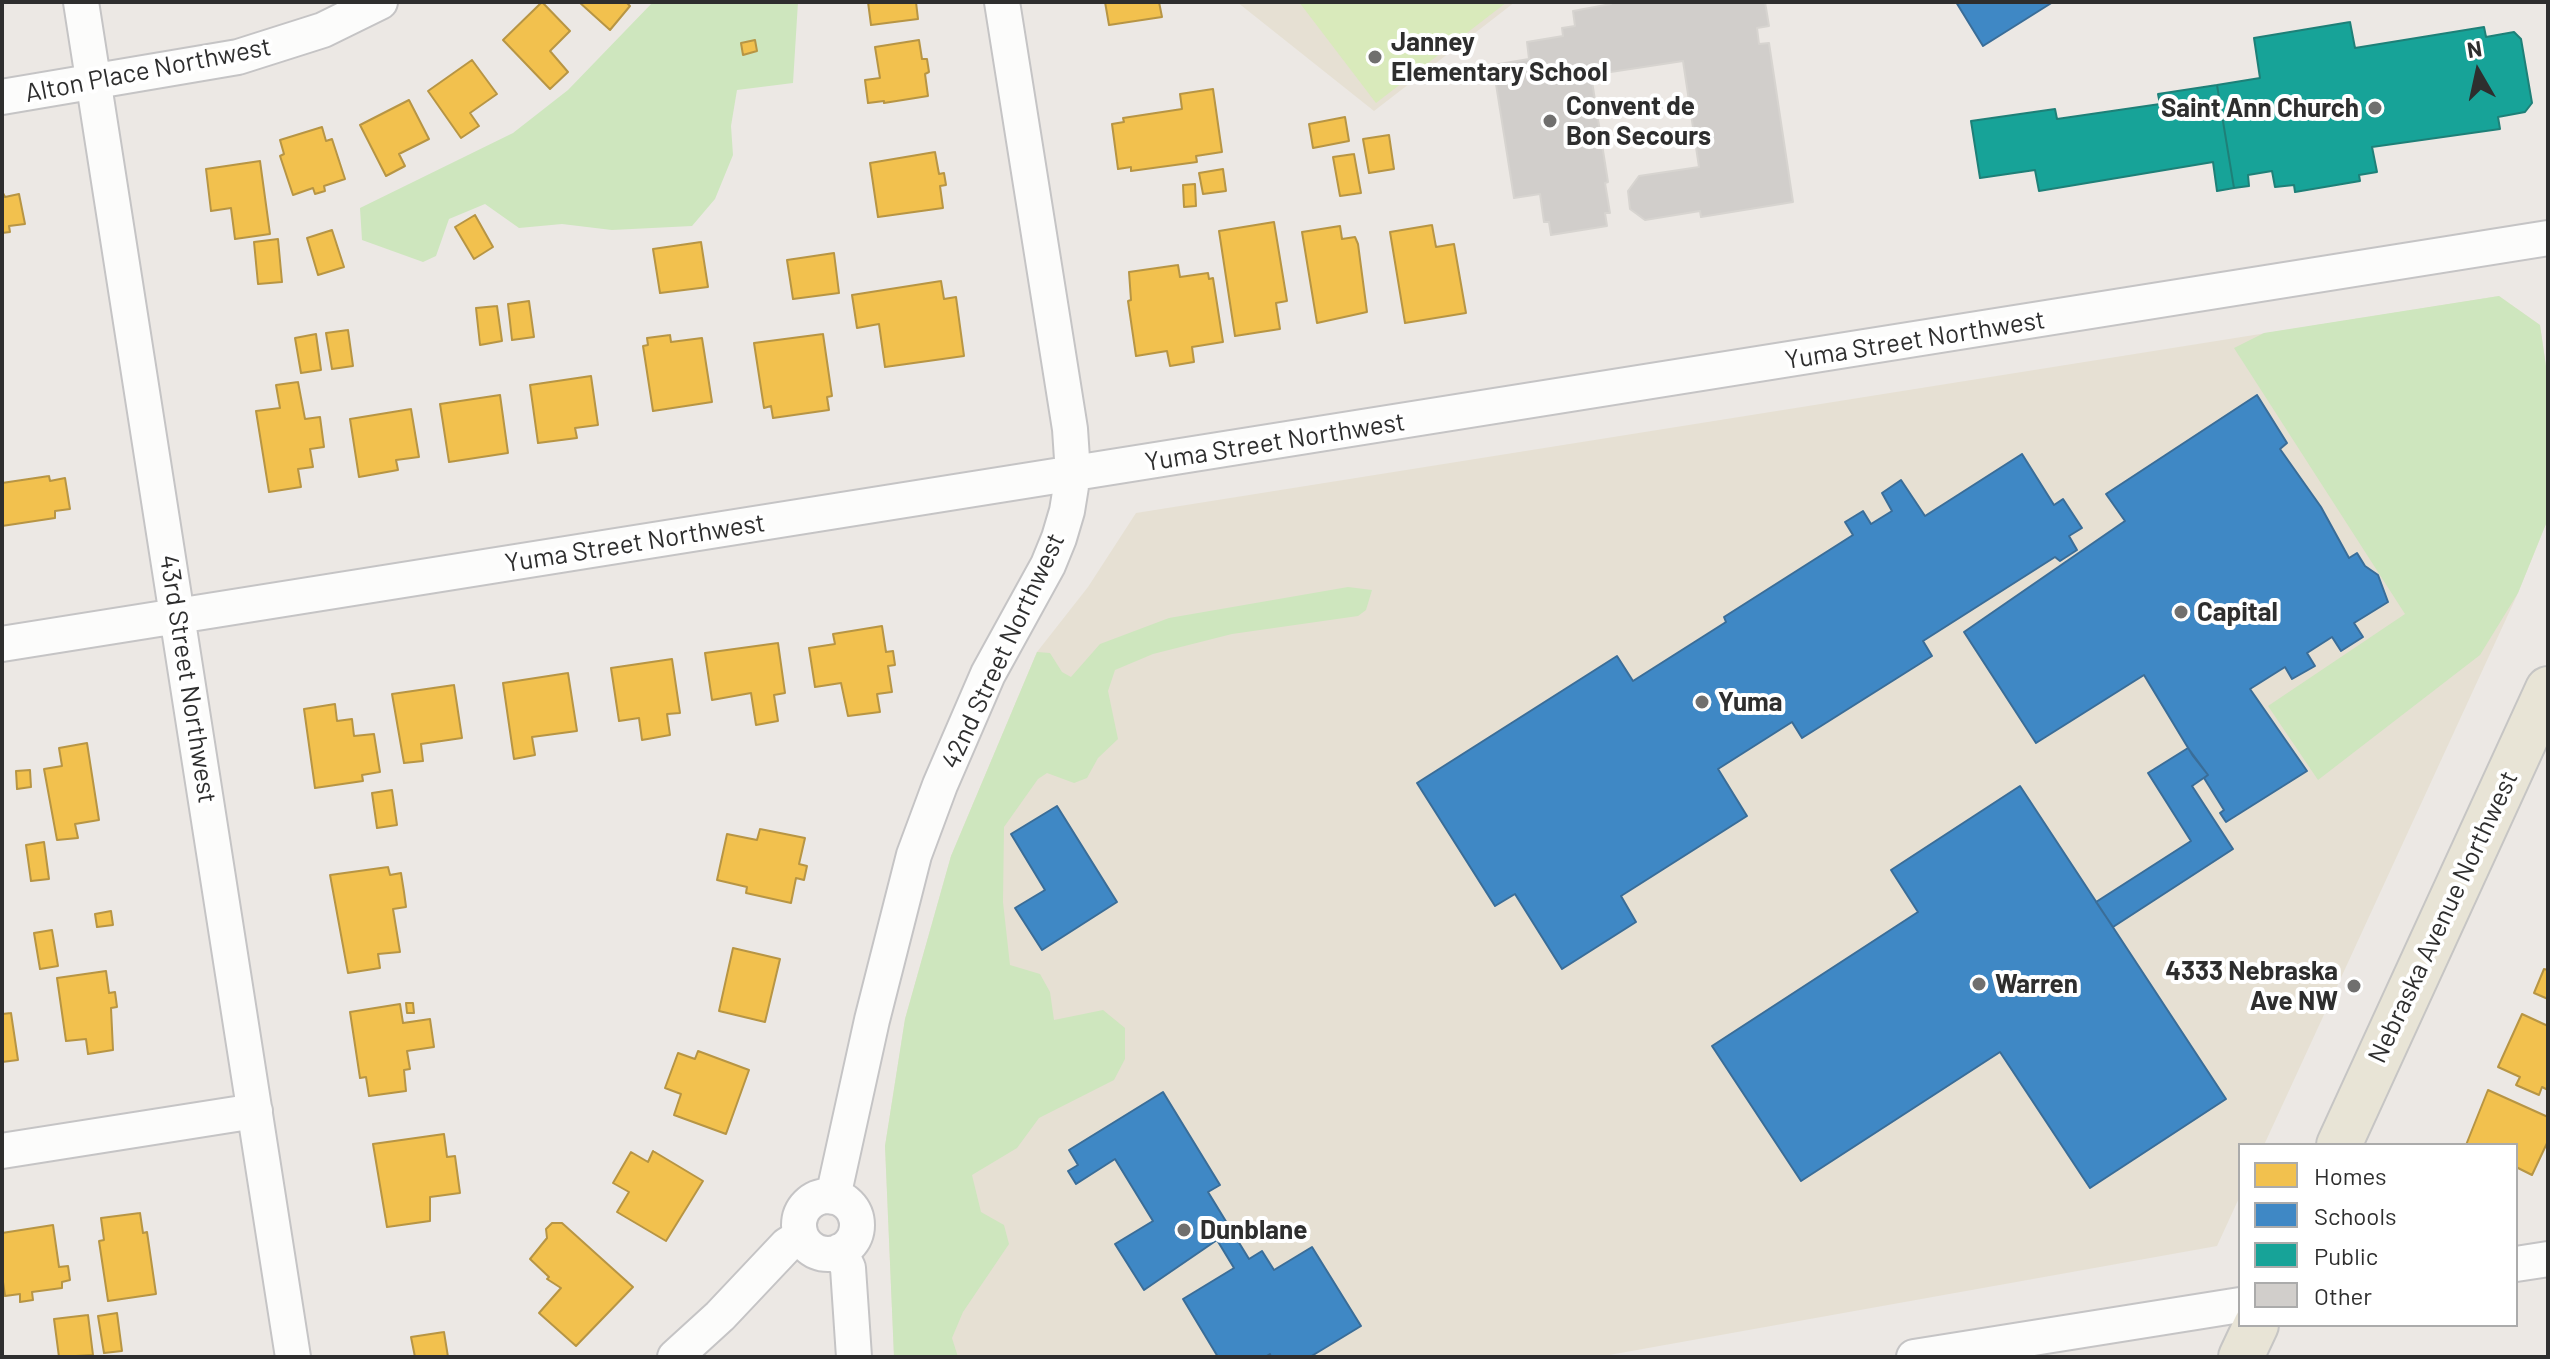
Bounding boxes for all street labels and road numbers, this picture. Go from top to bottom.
street label: Alton Place Northwest [22,31,274,109]
street label: Yuma Street Northwest [1783,304,2047,376]
street label: Yuma Street Northwest [1143,406,1407,478]
street label: Yuma Street Northwest [503,507,767,579]
street label: 42nd Street Northwest [935,528,1071,774]
street label: 43rd Street Northwest [153,552,223,806]
street label: Nebraska Avenue Northwest [2362,766,2524,1068]

